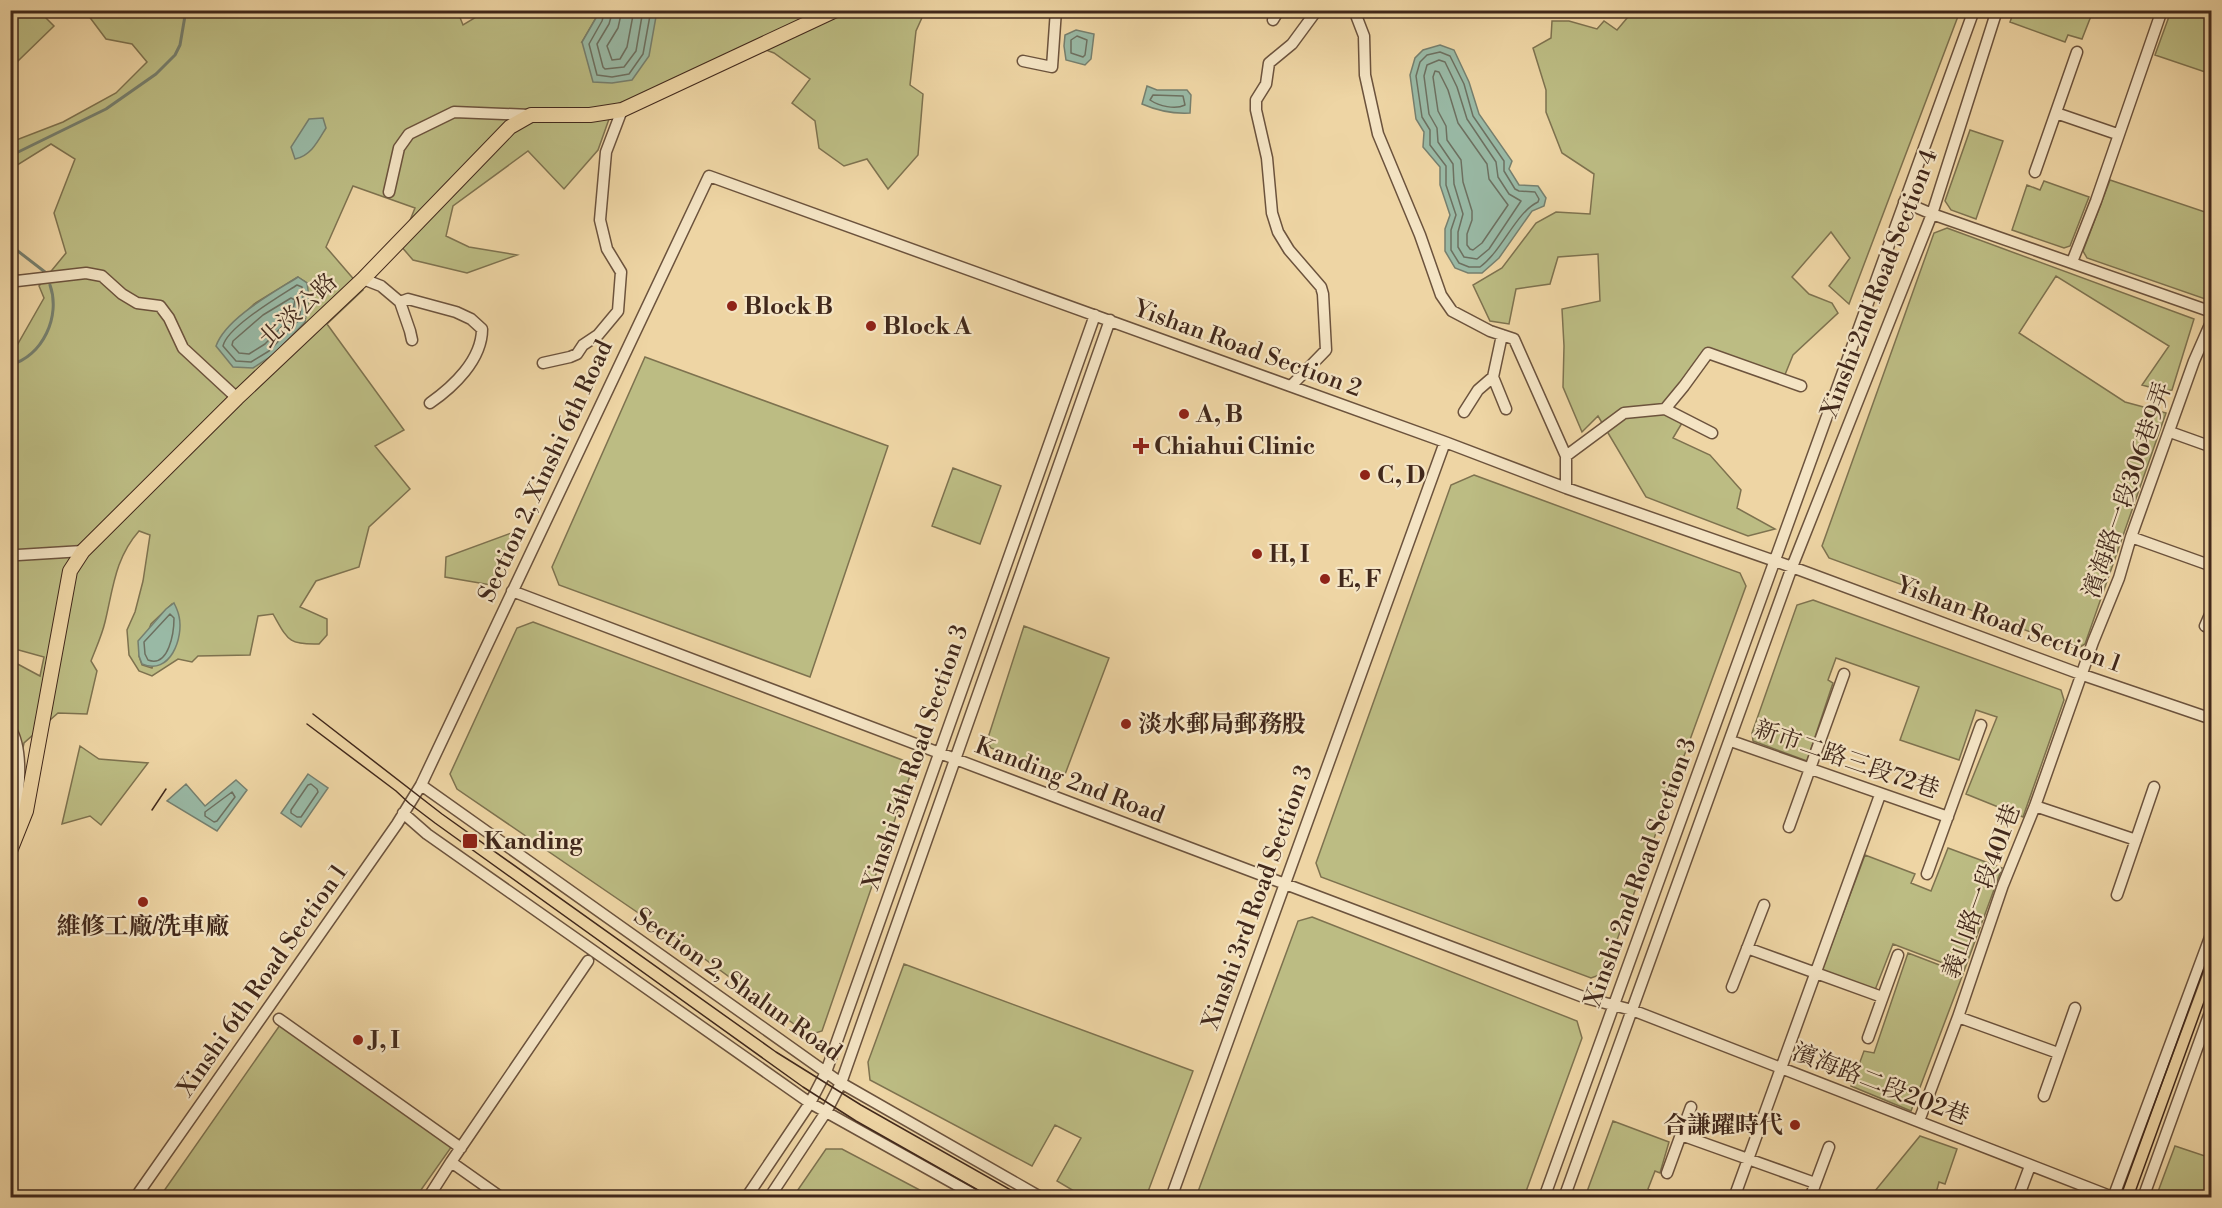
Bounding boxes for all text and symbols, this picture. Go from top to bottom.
street label: Xinshi 2nd Road Section 4 [1815,145,1945,423]
street label: 北淡公路 [253,267,344,354]
place label: Block B [744,292,833,322]
street label: Yishan Road Section 2 [1128,293,1366,404]
marker: Block B [725,299,739,313]
place label: Block A [883,312,972,342]
marker: Block A [864,319,878,333]
street label: Section 2, Xinshi 6th Road [472,335,620,607]
street label: 濱海路一段306巷9弄 [2077,378,2179,602]
place label: A, B [1195,400,1243,430]
marker: A, B [1177,407,1191,421]
place label: Chiahui Clinic [1154,432,1315,462]
marker: Chiahui Clinic [1132,437,1150,455]
place label: C, D [1377,461,1425,491]
marker: C, D [1358,468,1372,482]
place label: H, I [1269,540,1309,570]
marker: H, I [1250,547,1264,561]
place label: E, F [1337,565,1382,595]
street label: Yishan Road Section 1 [1890,570,2126,680]
marker: E, F [1318,572,1332,586]
street label: Xinshi 5th Road Section 3 [856,621,975,895]
place label: 淡水郵局郵務股 [1138,710,1306,740]
street label: 新市二路三段72巷 [1750,714,1943,806]
marker: 淡水郵局郵務股 [1119,717,1133,731]
street label: Kanding 2nd Road [971,731,1169,831]
street label: Xinshi 2nd Road Section 3 [1578,734,1704,1012]
street label: Xinshi 3rd Road Section 3 [1196,761,1320,1035]
street label: 義山路一段401巷 [1936,800,2027,983]
place label: Kanding [484,827,584,857]
marker: Kanding [461,832,479,850]
street label: Xinshi 6th Road Section 1 [171,858,355,1103]
marker: 維修工廠/洗車廠 [136,895,150,909]
street label: Section 2, Shalun Road [628,902,848,1068]
place label: 維修工廠/洗車廠 [57,912,229,942]
place label: J, I [367,1026,400,1056]
marker: J, I [351,1033,365,1047]
street label: 濱海路二段202巷 [1788,1037,1973,1132]
place label: 合謙躍時代 [1663,1111,1783,1141]
marker: 合謙躍時代 [1788,1118,1802,1132]

